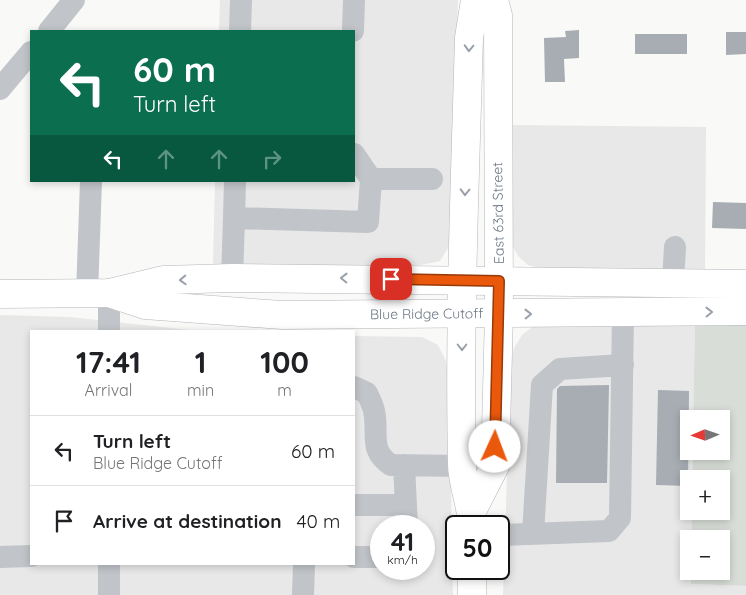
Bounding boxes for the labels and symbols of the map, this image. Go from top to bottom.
one-way arrow [463,44,474,52]
street label: East 63rd Street [488,162,508,264]
one-way arrow [460,188,470,196]
pin [370,258,412,300]
one-way arrow [340,273,348,284]
one-way arrow [179,274,187,285]
street label: Blue Ridge Cutoff [370,304,483,323]
one-way arrow [706,307,713,317]
one-way arrow [524,309,532,319]
one-way arrow [457,343,467,351]
north arrow [680,410,730,460]
position arrow [468,420,520,472]
speed limit sign: 50 [445,515,510,580]

